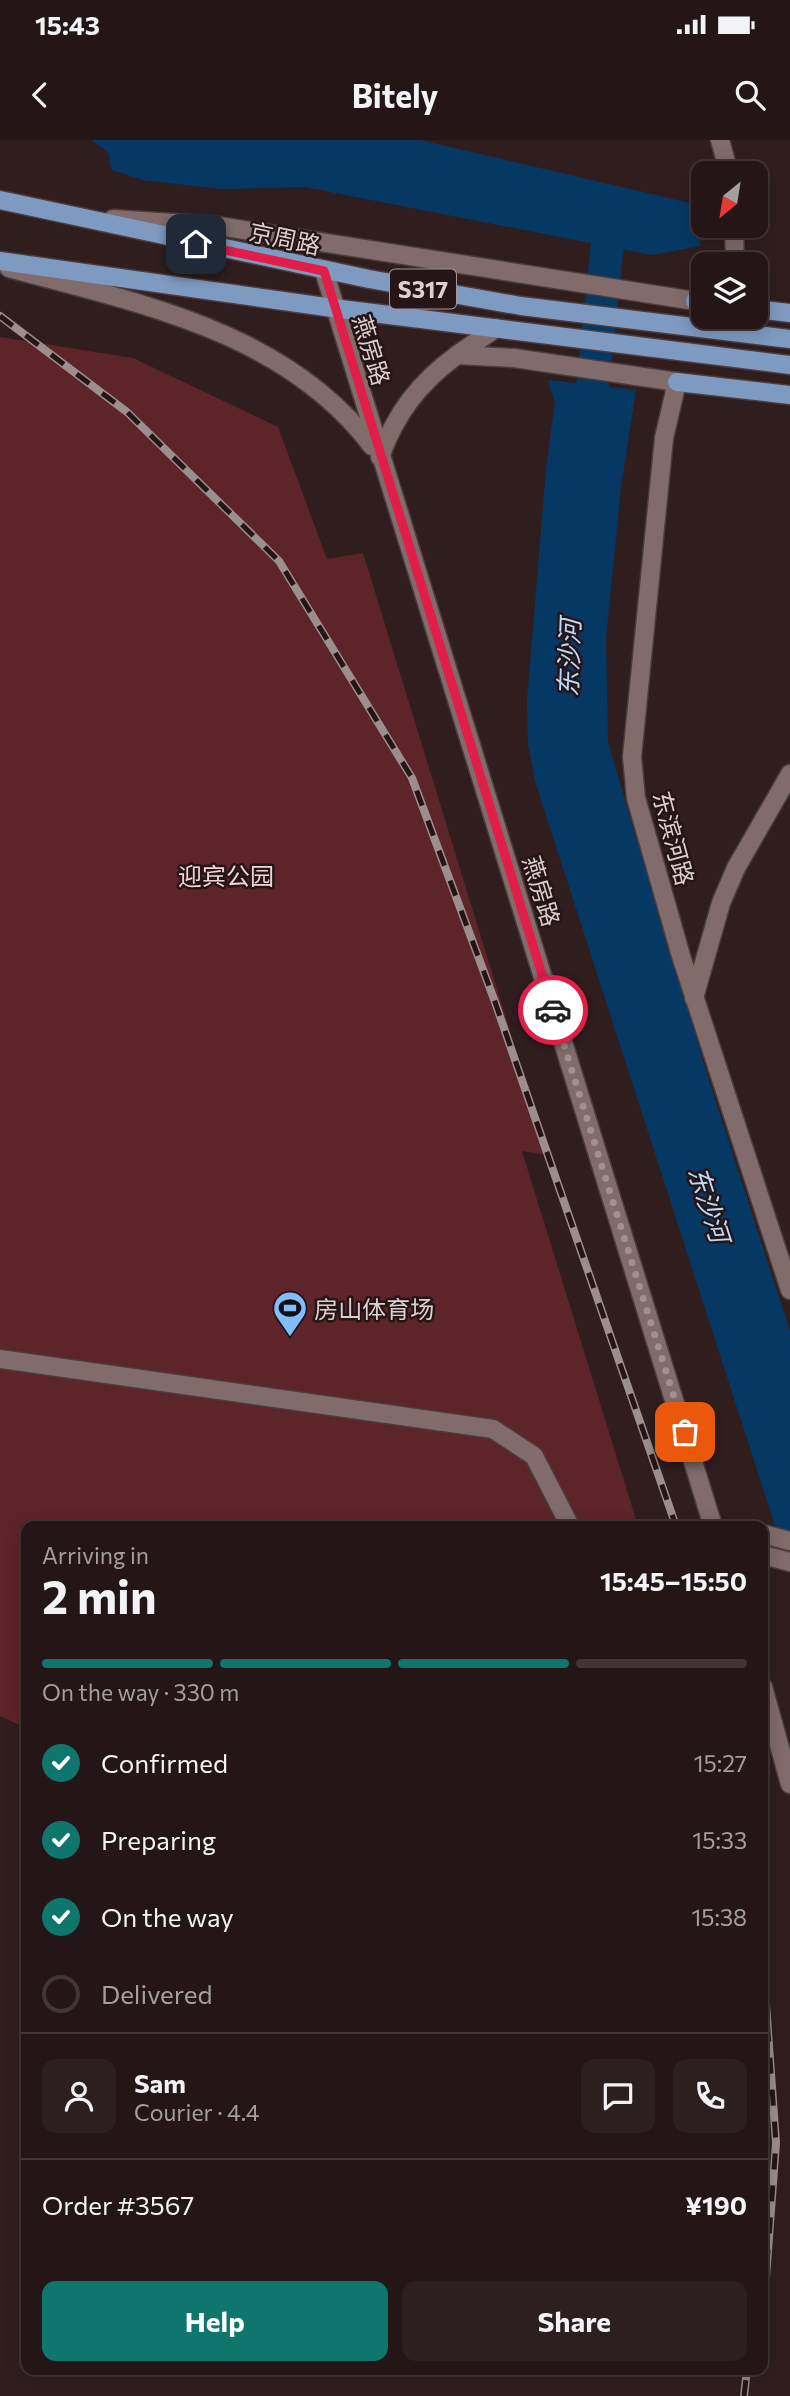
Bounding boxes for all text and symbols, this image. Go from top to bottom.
text: 15:43 [35,9,100,40]
text: Bitely [352,75,438,115]
icon: back [21,76,59,114]
icon: search [731,76,769,114]
north arrow [691,161,768,238]
map controls [691,161,768,329]
pin [166,214,226,274]
street label: 京周路 [247,216,323,260]
icon: home [177,225,215,263]
button: layers [691,252,768,329]
road number: S317 [390,270,456,308]
street label: 燕房路 [348,311,396,389]
water label: 东沙河 [551,613,585,698]
street label: 东滨河路 [648,788,700,888]
street label: 燕房路 [518,852,566,930]
park label: 迎宾公园 [178,861,274,890]
courier [518,975,588,1045]
icon: car [534,991,572,1029]
water label: 东沙河 [683,1162,738,1251]
sports icon: 房山体育场 [271,1289,309,1338]
place label: 房山体育场 [314,1294,434,1323]
pin [655,1402,715,1462]
icon: bag [666,1413,704,1451]
text: Arriving in [42,1541,149,1569]
text: 15:45–15:50 [600,1565,747,1596]
text: 2 min [42,1567,157,1623]
text: On the way · 330 m [42,1678,239,1706]
icon: check [42,1744,80,1782]
text: Confirmed [101,1747,228,1778]
text: 15:27 [694,1749,747,1777]
icon: check [42,1821,80,1859]
text: Preparing [101,1824,216,1855]
text: 15:33 [692,1826,747,1854]
icon: check [42,1898,80,1936]
text: On the way [101,1901,234,1932]
text: 15:38 [691,1903,747,1931]
text: Delivered [101,1978,212,2009]
button: person [42,2059,116,2133]
button: chat [581,2059,655,2133]
button: phone [673,2059,747,2133]
text: Sam [134,2067,186,2098]
text: Courier · 4.4 [134,2098,260,2126]
text: Order #3567 [42,2189,194,2220]
text: ¥190 [685,2189,747,2220]
button: Help [42,2281,388,2361]
button: Share [402,2281,747,2361]

